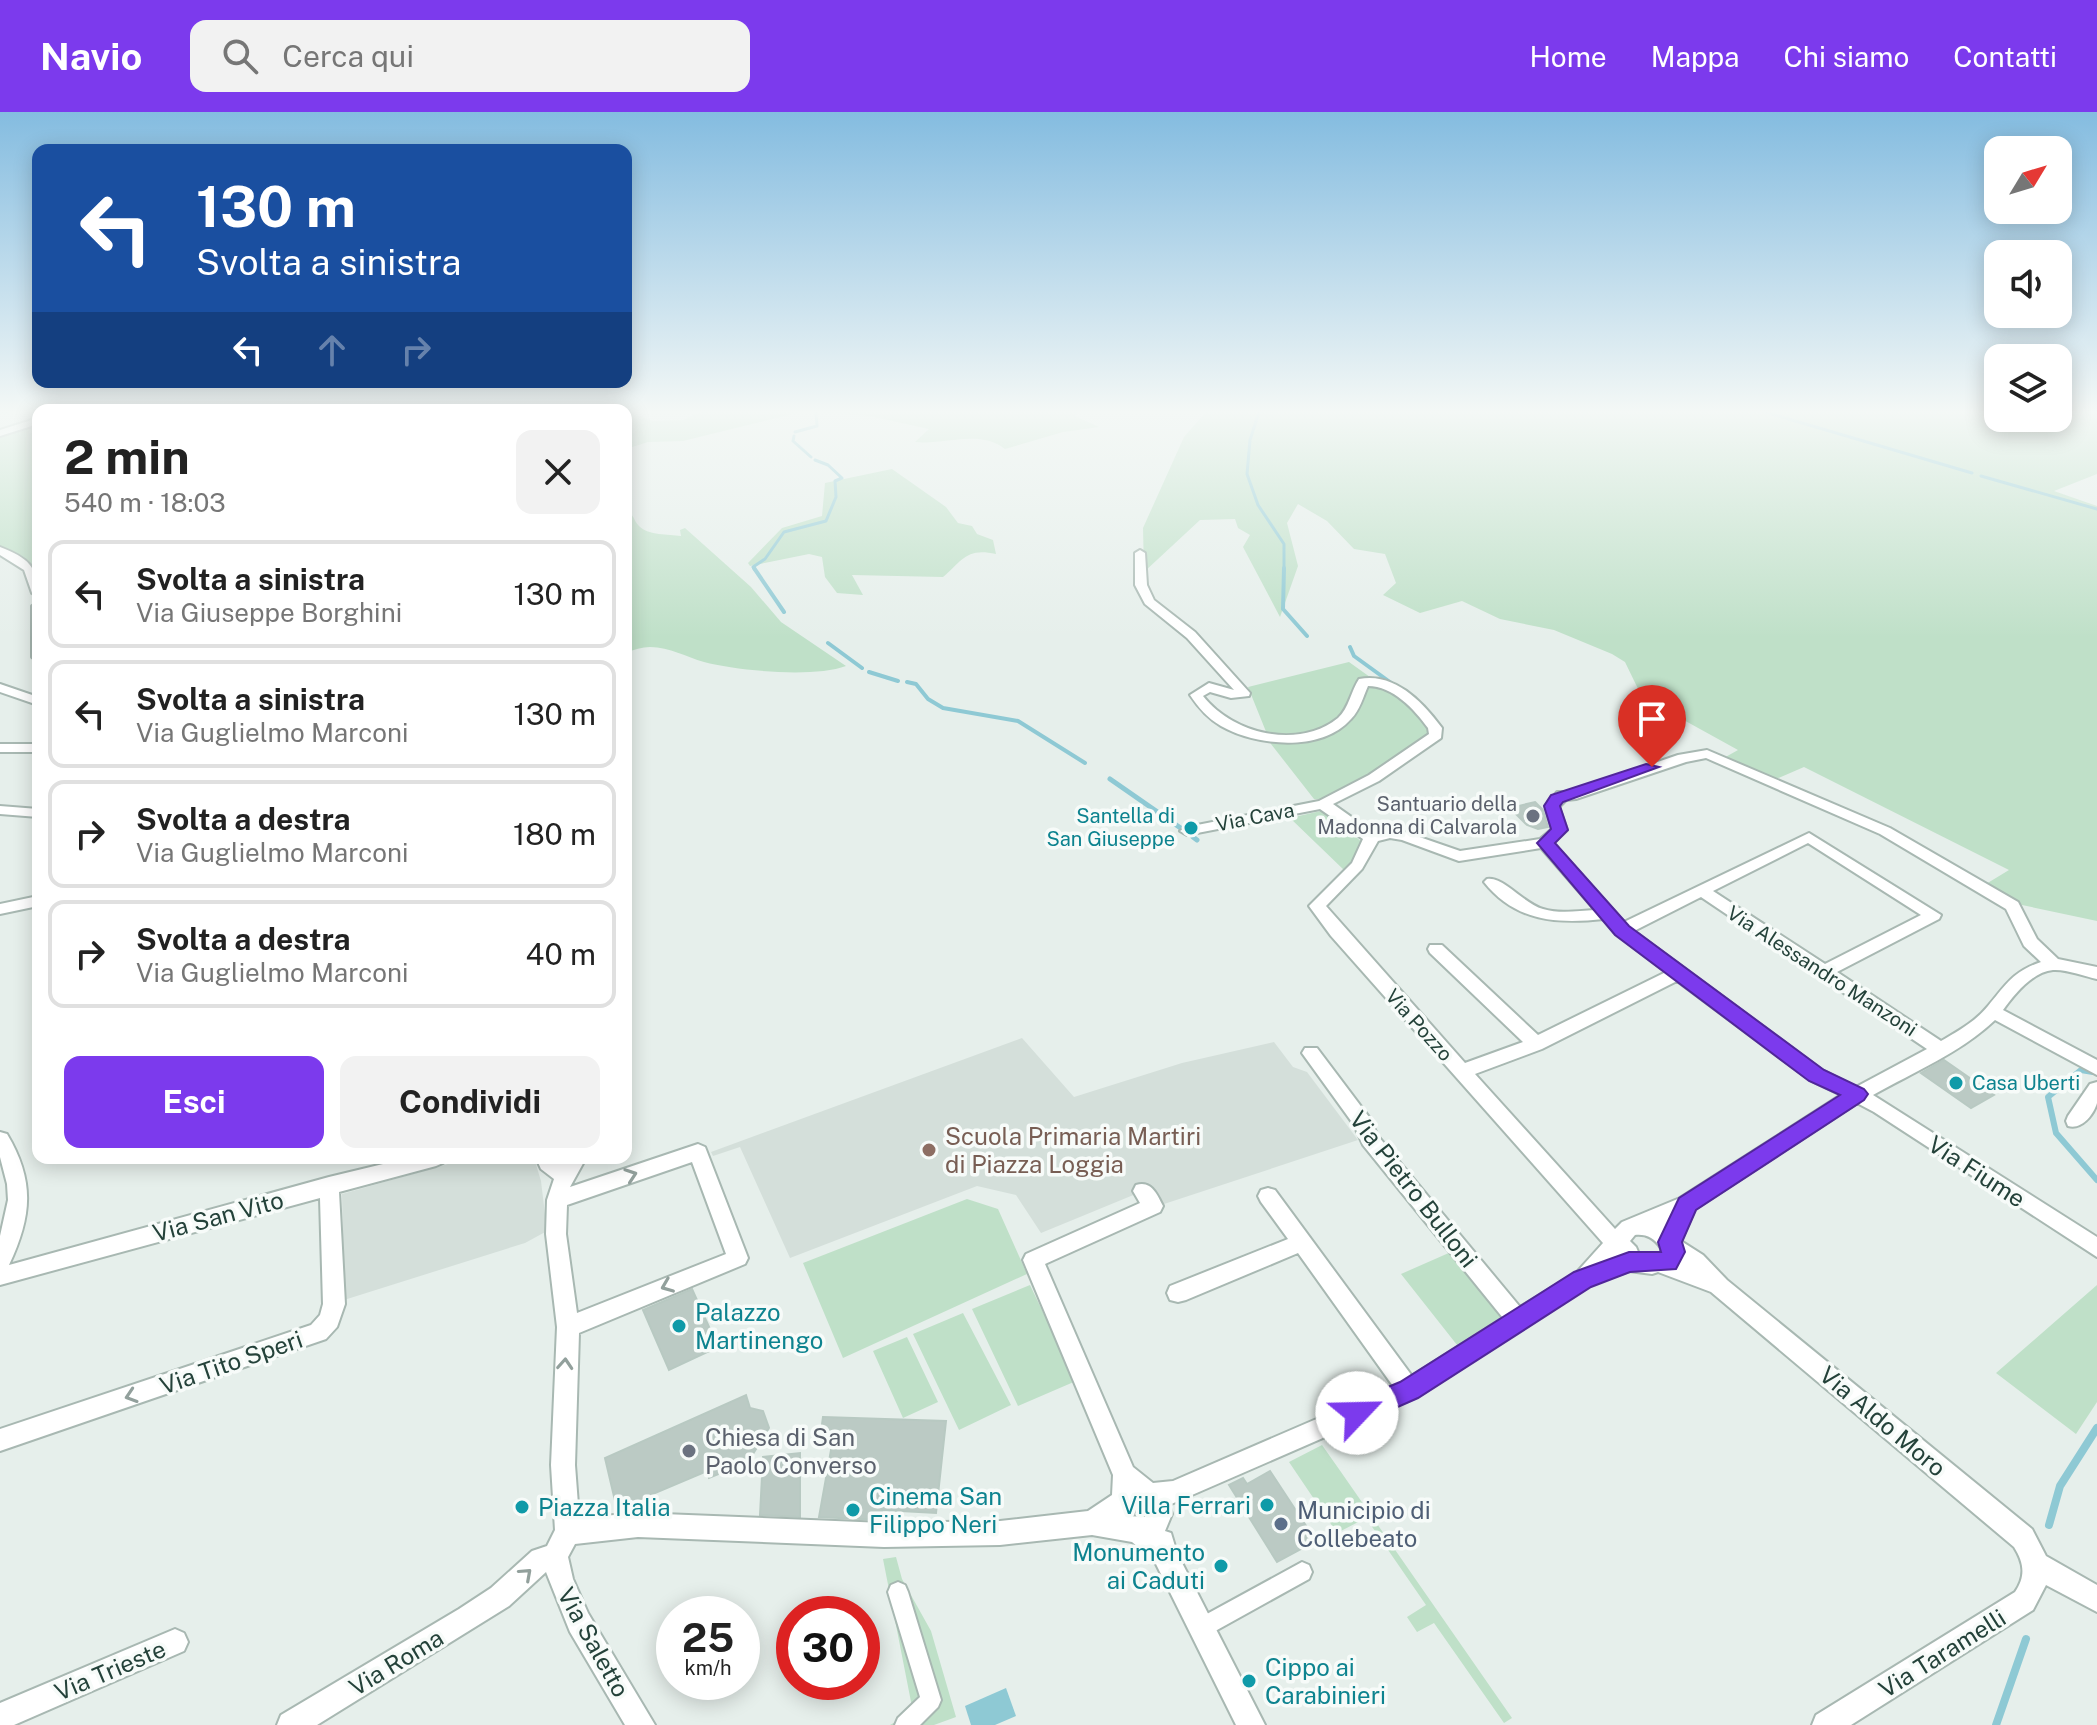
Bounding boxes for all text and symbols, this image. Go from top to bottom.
search box [190,20,750,92]
text: Navio [40,34,142,79]
icon: search [218,34,262,78]
text: Cerca qui [282,38,414,74]
text: Home [1530,40,1607,73]
text: Mappa [1651,40,1740,73]
text: Chi siamo [1784,40,1909,73]
text: Contatti [1953,40,2057,73]
north arrow [1984,136,2072,224]
map controls [1984,136,2072,432]
text: 130 m [196,174,356,240]
icon: left [64,176,168,280]
button: sound [1984,240,2072,328]
text: Svolta a sinistra [196,241,461,283]
icon: left [226,328,270,372]
icon: ahead [310,328,354,372]
icon: right [394,328,438,372]
button: layers [1984,344,2072,432]
text: 2 min [64,428,190,485]
button: close [516,430,600,514]
text: 540 m · 18:03 [64,487,226,518]
text: Svolta a sinistra [136,561,365,597]
icon: left [68,572,112,616]
text: 130 m [513,576,596,612]
text: Via Giuseppe Borghini [136,597,402,628]
text: Svolta a sinistra [136,681,365,717]
pin [1618,685,1686,767]
icon: left [68,692,112,736]
text: 130 m [513,696,596,732]
icon: arrive [1630,697,1674,741]
text: Via Guglielmo Marconi [136,717,408,748]
place label: Santuario della Madonna di Calvarola [1317,792,1517,839]
street label: Via Cava [1214,798,1296,836]
text: Svolta a destra [136,801,351,837]
place label: Santella di San Giuseppe [1046,804,1175,851]
marker: Santuario della Madonna di Calvarola [1524,807,1542,825]
icon: right [68,812,112,856]
text: 180 m [513,816,596,852]
marker: Santella di San Giuseppe [1182,819,1200,837]
text: Via Guglielmo Marconi [136,837,408,868]
street label: Via Alessandro Manzoni [1723,901,1921,1041]
text: Svolta a destra [136,921,351,957]
icon: right [68,932,112,976]
text: 40 m [526,936,596,972]
text: Via Guglielmo Marconi [136,957,408,988]
street label: Via Pozzo [1380,984,1458,1066]
button: Esci [64,1056,324,1148]
button: Condividi [340,1056,600,1148]
place label: Casa Uberti [1972,1071,2080,1095]
marker: Casa Uberti [1947,1074,1965,1092]
street label: Via Pietro Bulloni [1344,1105,1484,1273]
place label: Scuola Primaria Martiri di Piazza Loggia [945,1122,1201,1178]
street label: Via Fiume [1923,1129,2031,1213]
marker: Scuola Primaria Martiri di Piazza Loggia [920,1141,938,1159]
one-way arrow [624,1168,637,1184]
street label: Via San Vito [150,1185,286,1247]
one-way arrow [661,1276,675,1293]
place label: Palazzo Martinengo [695,1298,823,1354]
marker: Palazzo Martinengo [670,1317,688,1335]
street label: Via Tito Speri [156,1325,306,1399]
one-way arrow [556,1357,573,1370]
street label: Via Aldo Moro [1814,1360,1952,1482]
position arrow [1315,1371,1399,1455]
one-way arrow [125,1387,139,1403]
place label: Chiesa di San Paolo Converso [705,1423,877,1479]
marker: Chiesa di San Paolo Converso [680,1442,698,1460]
place label: Cinema San Filippo Neri [869,1482,1002,1538]
place label: Villa Ferrari [1121,1491,1251,1519]
place label: Piazza Italia [538,1493,671,1521]
marker: Villa Ferrari [1258,1496,1276,1514]
place label: Municipio di Collebeato [1297,1496,1431,1552]
marker: Piazza Italia [513,1498,531,1516]
marker: Cinema San Filippo Neri [844,1501,862,1519]
marker: Municipio di Collebeato [1272,1515,1290,1533]
place label: Monumento ai Caduti [1072,1538,1205,1594]
marker: Monumento ai Caduti [1212,1557,1230,1575]
one-way arrow [517,1568,531,1583]
street label: Via Saletto [552,1582,636,1702]
speed limit sign: 30 [776,1596,880,1700]
street label: Via Taramelli [1874,1603,2010,1703]
text: 25 [682,1614,734,1661]
street label: Via Roma [344,1623,448,1701]
street label: Via Trieste [50,1634,170,1706]
place label: Cippo ai Carabinieri [1265,1653,1386,1709]
text: km/h [684,1656,732,1680]
marker: Cippo ai Carabinieri [1240,1672,1258,1690]

